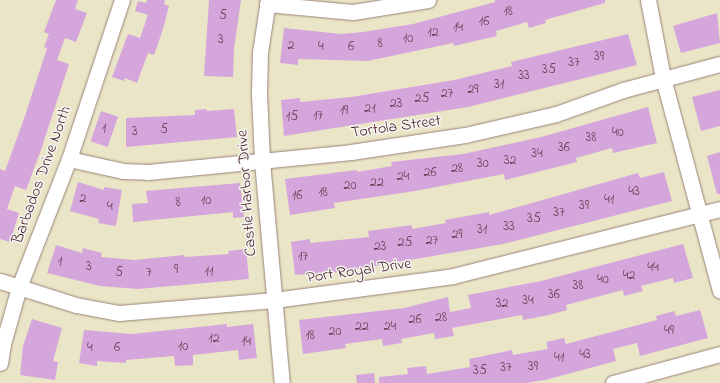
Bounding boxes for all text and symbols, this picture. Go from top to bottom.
house number: 18 [503,4,513,20]
house number: 5 [219,8,227,24]
house number: 16 [479,14,489,30]
house number: 14 [453,20,463,36]
house number: 12 [427,25,439,41]
house number: 10 [403,31,413,47]
house number: 3 [218,32,224,48]
house number: 8 [377,36,383,52]
house number: 2 [288,38,294,54]
house number: 4 [318,39,324,55]
house number: 6 [348,39,354,55]
house number: 39 [594,49,604,65]
house number: 37 [568,55,580,71]
house number: 35 [542,62,556,78]
house number: 33 [518,68,530,84]
house number: 31 [494,77,504,93]
house number: 29 [467,82,479,98]
house number: 27 [441,86,453,102]
house number: 25 [415,91,429,107]
house number: 23 [390,96,402,112]
house number: 21 [364,101,376,117]
street label: Barbados Drive North [8,103,76,247]
house number: 19 [340,103,348,119]
house number: 17 [313,108,323,124]
house number: 15 [286,109,298,125]
street label: Tortola Street [350,111,442,143]
house number: 1 [102,121,106,137]
house number: 5 [160,122,168,138]
house number: 3 [132,124,138,140]
house number: 40 [612,125,624,141]
street label: Castle Harbor Drive [233,129,261,257]
house number: 38 [585,130,597,146]
house number: 36 [558,140,570,156]
house number: 34 [531,146,543,162]
house number: 32 [504,153,516,169]
house number: 30 [477,156,489,172]
house number: 28 [451,161,463,177]
house number: 26 [423,165,437,181]
house number: 24 [397,169,409,185]
house number: 22 [370,175,384,191]
house number: 20 [343,178,357,194]
house number: 43 [628,184,640,200]
house number: 18 [318,185,328,201]
house number: 16 [292,188,302,204]
house number: 2 [80,191,86,207]
house number: 41 [604,192,614,208]
house number: 10 [201,193,211,209]
house number: 8 [175,195,181,211]
house number: 39 [579,198,589,214]
house number: 4 [107,199,113,215]
house number: 37 [553,205,565,221]
house number: 35 [527,211,541,227]
house number: 33 [503,219,515,235]
house number: 31 [477,222,487,238]
house number: 29 [451,227,463,243]
house number: 27 [426,233,438,249]
house number: 25 [398,235,412,251]
house number: 23 [374,239,386,255]
house number: 17 [298,249,308,265]
house number: 1 [58,254,62,270]
street label: Port Royal Drive [305,254,413,288]
house number: 3 [86,259,92,275]
house number: 44 [647,260,659,276]
house number: 9 [174,262,178,278]
house number: 11 [205,264,213,280]
house number: 5 [115,265,123,281]
house number: 7 [146,265,152,281]
house number: 42 [623,268,635,284]
house number: 40 [597,272,609,288]
house number: 38 [572,278,584,294]
house number: 36 [548,287,560,303]
house number: 34 [522,293,534,309]
house number: 32 [496,296,508,312]
house number: 28 [435,310,447,326]
house number: 26 [408,312,422,328]
house number: 22 [355,319,369,335]
house number: 24 [384,319,396,335]
house number: 49 [664,323,674,339]
house number: 20 [328,324,342,340]
house number: 18 [305,328,315,344]
house number: 12 [208,331,220,347]
house number: 14 [241,334,251,350]
house number: 10 [178,339,188,355]
house number: 4 [87,340,93,356]
house number: 6 [114,340,120,356]
house number: 43 [579,347,591,363]
house number: 41 [554,350,564,366]
house number: 39 [528,359,538,375]
house number: 37 [500,360,512,376]
house number: 35 [473,363,487,379]

